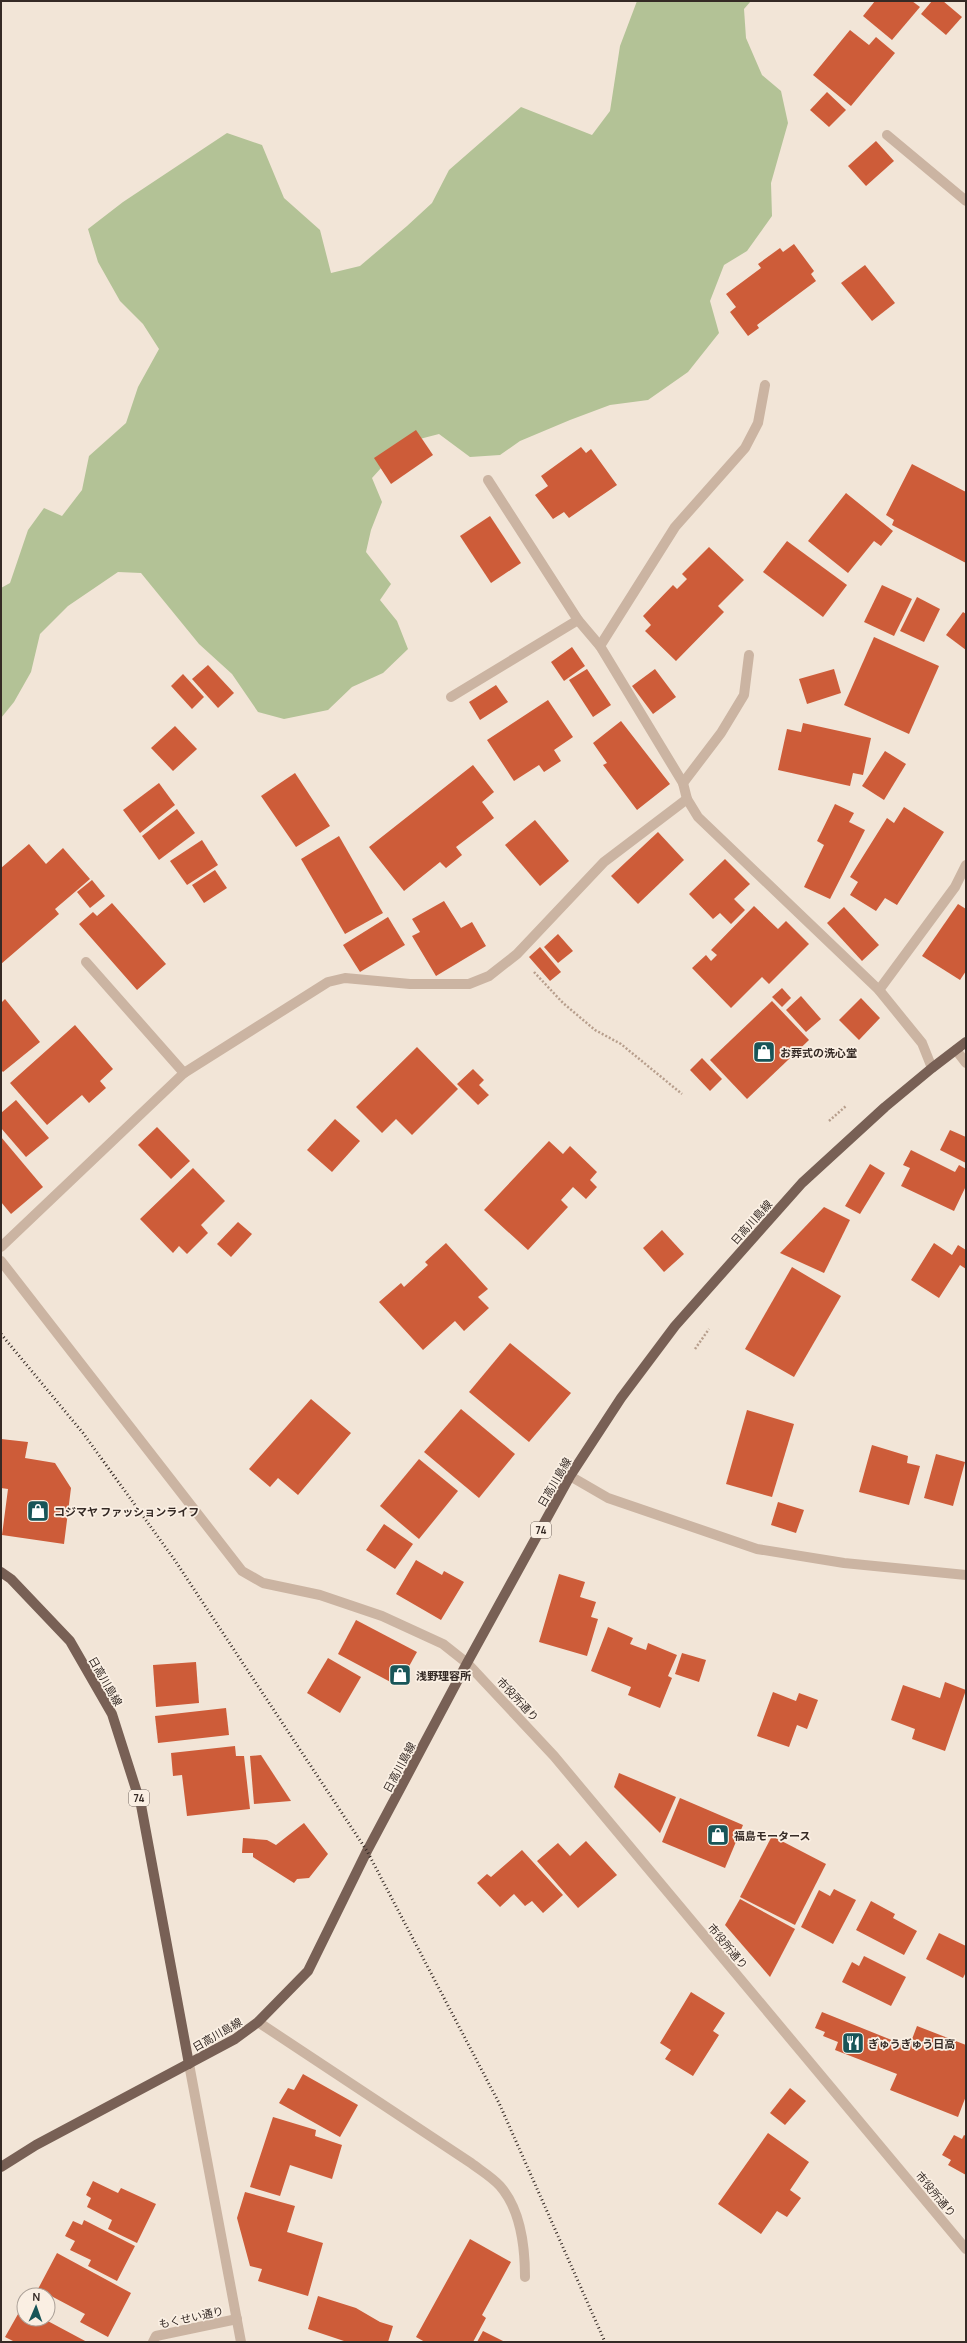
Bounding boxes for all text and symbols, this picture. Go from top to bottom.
shop icon: お葬式の洗心堂 [751,1039,777,1065]
place label: お葬式の洗心堂 [780,1045,857,1060]
street label: 日高川島線 [727,1197,775,1247]
street label: 日高川島線 [534,1454,574,1510]
shop icon: コジマヤ ファッションライフ [25,1498,51,1524]
place label: コジマヤ ファッションライフ [54,1504,199,1519]
road number: 74 [531,1522,551,1538]
street label: 日高川島線 [86,1653,126,1709]
shop icon: 浅野理容所 [387,1662,413,1688]
place label: 浅野理容所 [416,1668,471,1683]
street label: 市役所通り [494,1674,542,1724]
street label: 日高川島線 [379,1739,419,1795]
road number: 74 [129,1790,149,1806]
shop icon: 福島モータース [705,1822,731,1848]
place label: 福島モータース [734,1828,810,1843]
street label: 市役所通り [705,1920,751,1972]
street label: 日高川島線 [189,2014,245,2054]
restaurant icon: ぎゅうぎゅう日高 [840,2030,866,2056]
place label: ぎゅうぎゅう日高 [868,2036,955,2051]
street label: 市役所通り [913,2168,959,2220]
north arrow [16,2287,56,2327]
text: N [32,2289,41,2304]
street label: もくせい通り [157,2303,225,2331]

